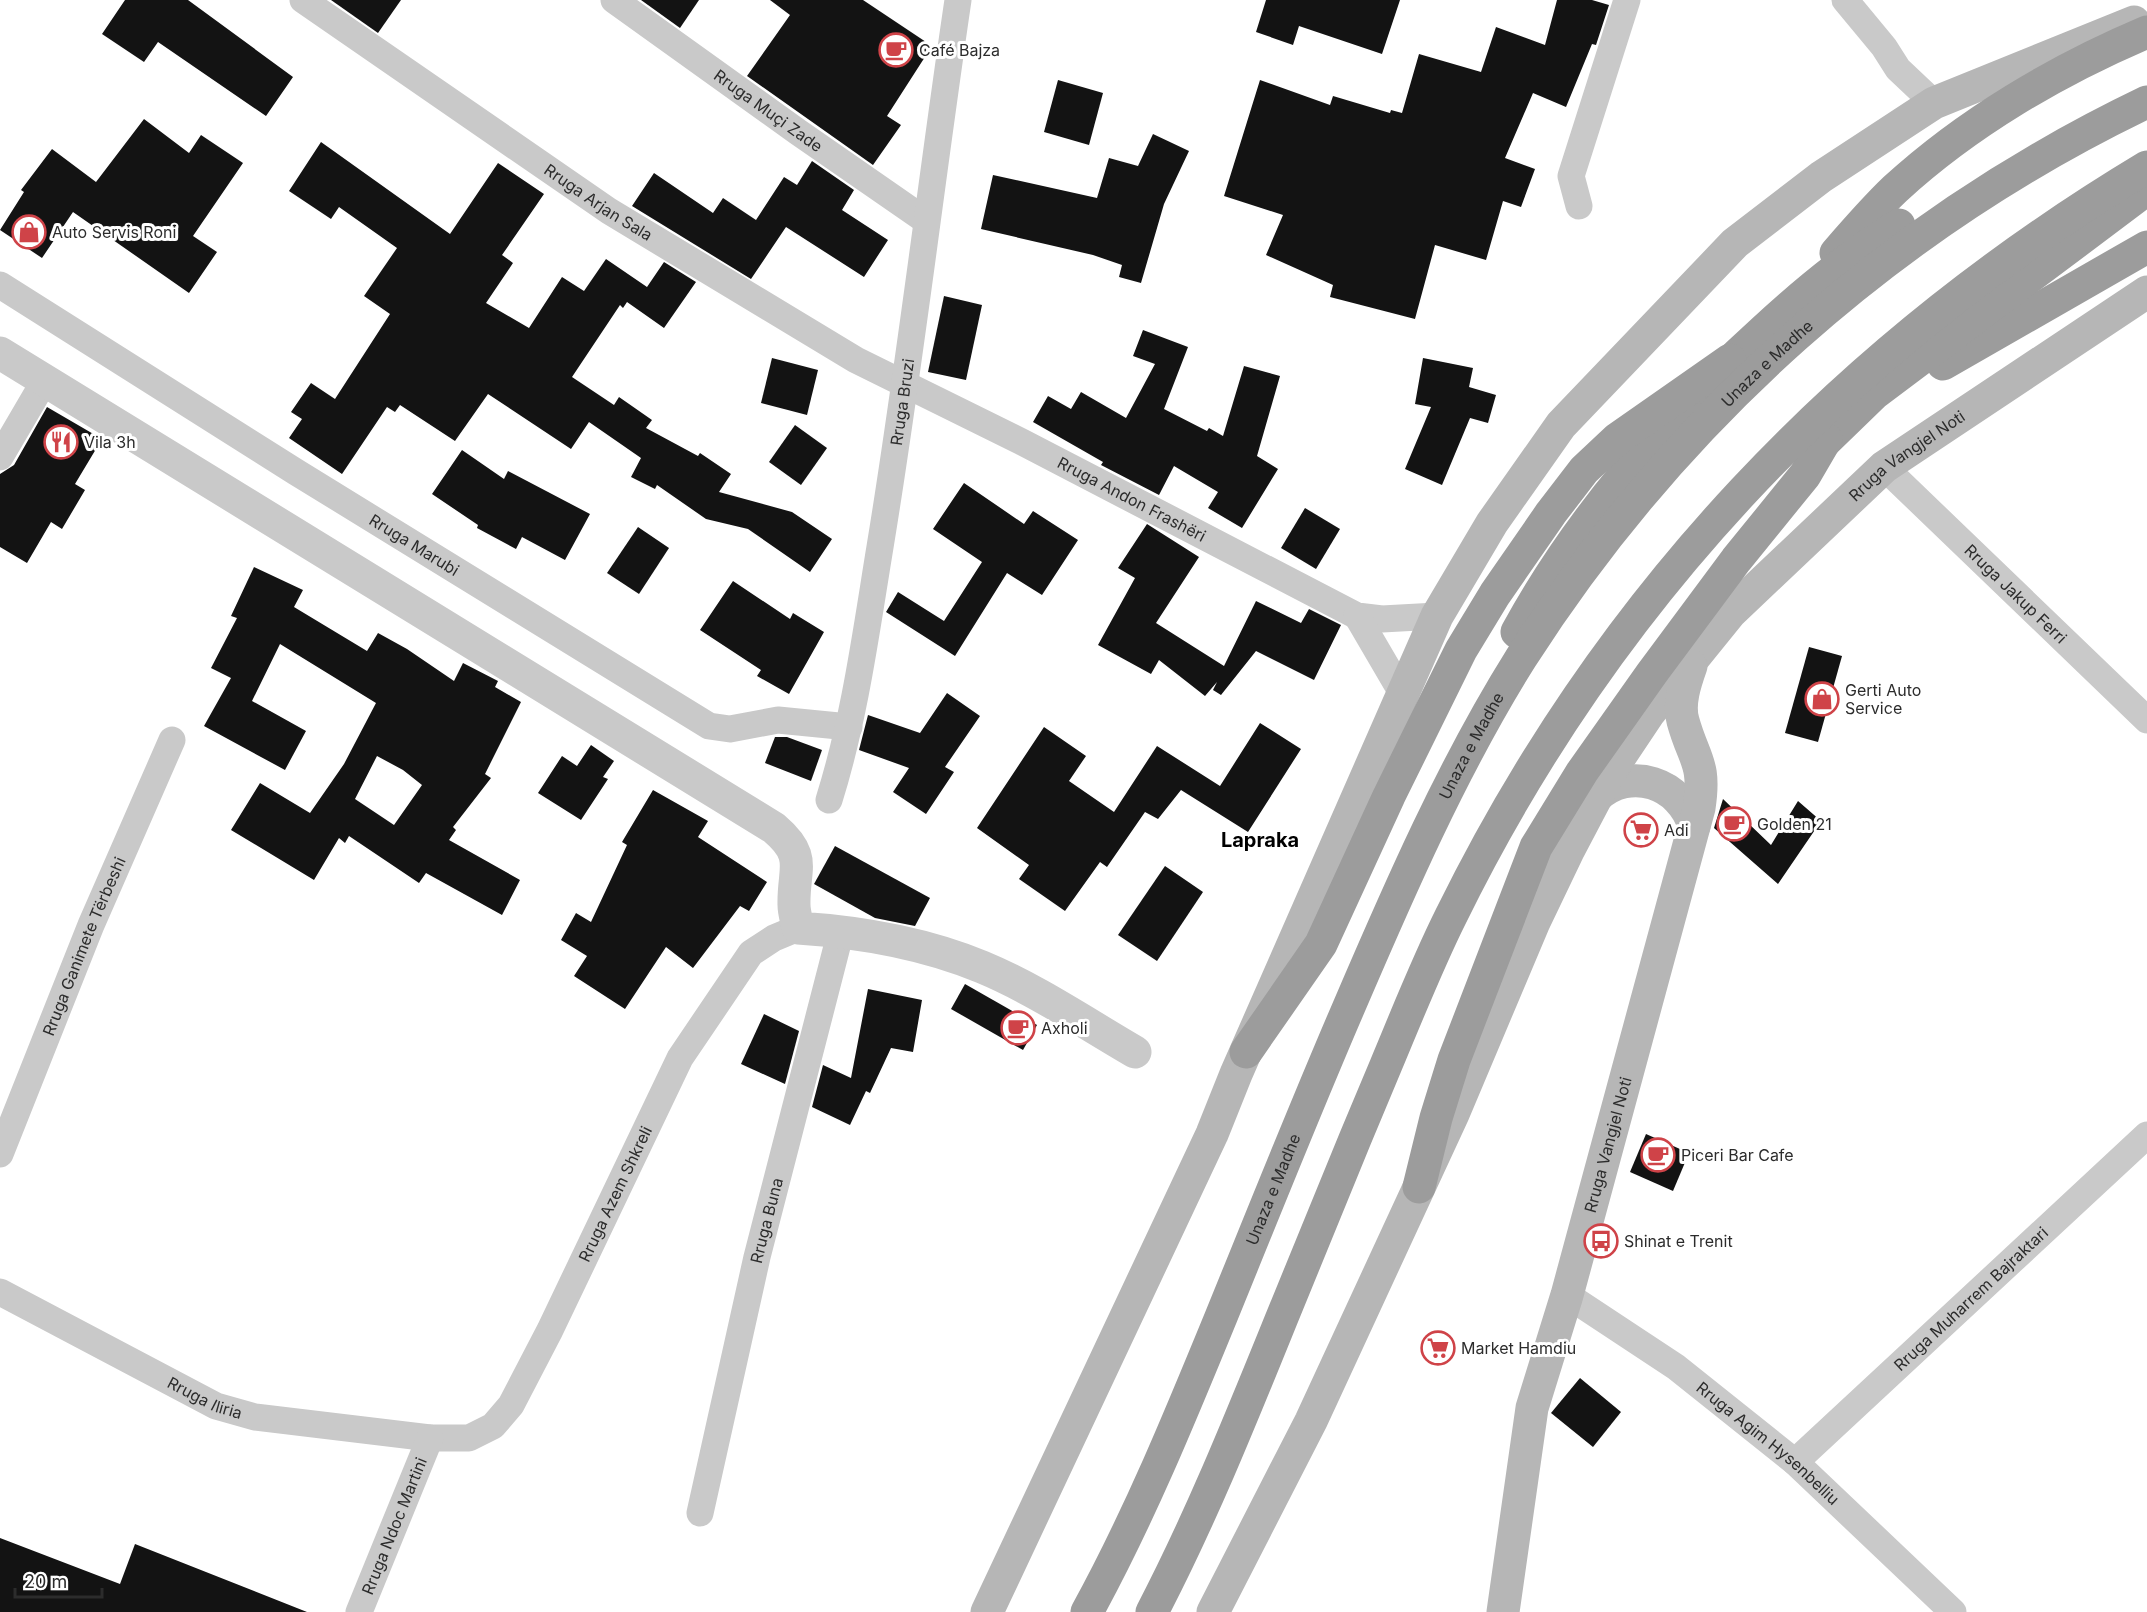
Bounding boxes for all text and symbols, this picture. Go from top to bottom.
cafe icon: Café Bajza [878,32,914,68]
place label: Café Bajza [919,40,1000,60]
street label: Rruga Muçi Zade [710,65,827,156]
street label: Rruga Arjan Sala [540,159,656,245]
shop icon: Auto Servis Roni [11,214,47,250]
place label: Auto Servis Roni [52,222,176,242]
street label: Unaza e Madhe [1717,315,1817,411]
street label: Rruga Bruzi [886,357,918,447]
street label: Rruga Vangjel Noti [1844,406,1968,505]
restaurant icon: Vila 3h [43,424,79,460]
place label: Vila 3h [84,432,136,452]
street label: Rruga Andon Frashëri [1054,452,1209,546]
street label: Rruga Marubi [366,510,463,580]
street label: Rruga Jakup Ferri [1961,540,2071,648]
place label: Gerti Auto Service [1845,680,1921,718]
shop icon: Gerti Auto Service [1804,681,1840,717]
street label: Unaza e Madhe [1434,689,1508,803]
cafe icon: Golden 21 [1716,806,1752,842]
supermarket icon: Adi [1623,812,1659,848]
place label: Golden 21 [1757,814,1832,834]
place label: Adi [1664,820,1689,840]
district label: Lapraka [1221,828,1299,852]
street label: Rruga Ganimete Tërbeshi [38,854,130,1039]
cafe icon: Axholi [1000,1010,1036,1046]
place label: Axholi [1041,1018,1088,1038]
street label: Rruga Vangjel Noti [1580,1075,1636,1215]
street label: Rruga Azem Shkreli [574,1123,656,1265]
street label: Unaza e Madhe [1241,1131,1305,1248]
cafe icon: Piceri Bar Cafe [1640,1137,1676,1173]
place label: Piceri Bar Cafe [1681,1145,1794,1165]
street label: Rruga Buna [746,1176,787,1265]
street label: Rruga Muharrem Bajraktari [1890,1222,2052,1375]
bus stop icon: Shinat e Trenit [1583,1223,1619,1259]
place label: Shinat e Trenit [1624,1231,1733,1251]
supermarket icon: Market Hamdiu [1420,1330,1456,1366]
place label: Market Hamdiu [1461,1338,1576,1358]
street label: Rruga Iliria [164,1372,245,1423]
street label: Rruga Agim Hysenbelliu [1692,1377,1844,1509]
street label: Rruga Ndoc Martini [357,1454,431,1597]
scale bar [15,1561,102,1599]
text: 20 m [24,1571,67,1592]

